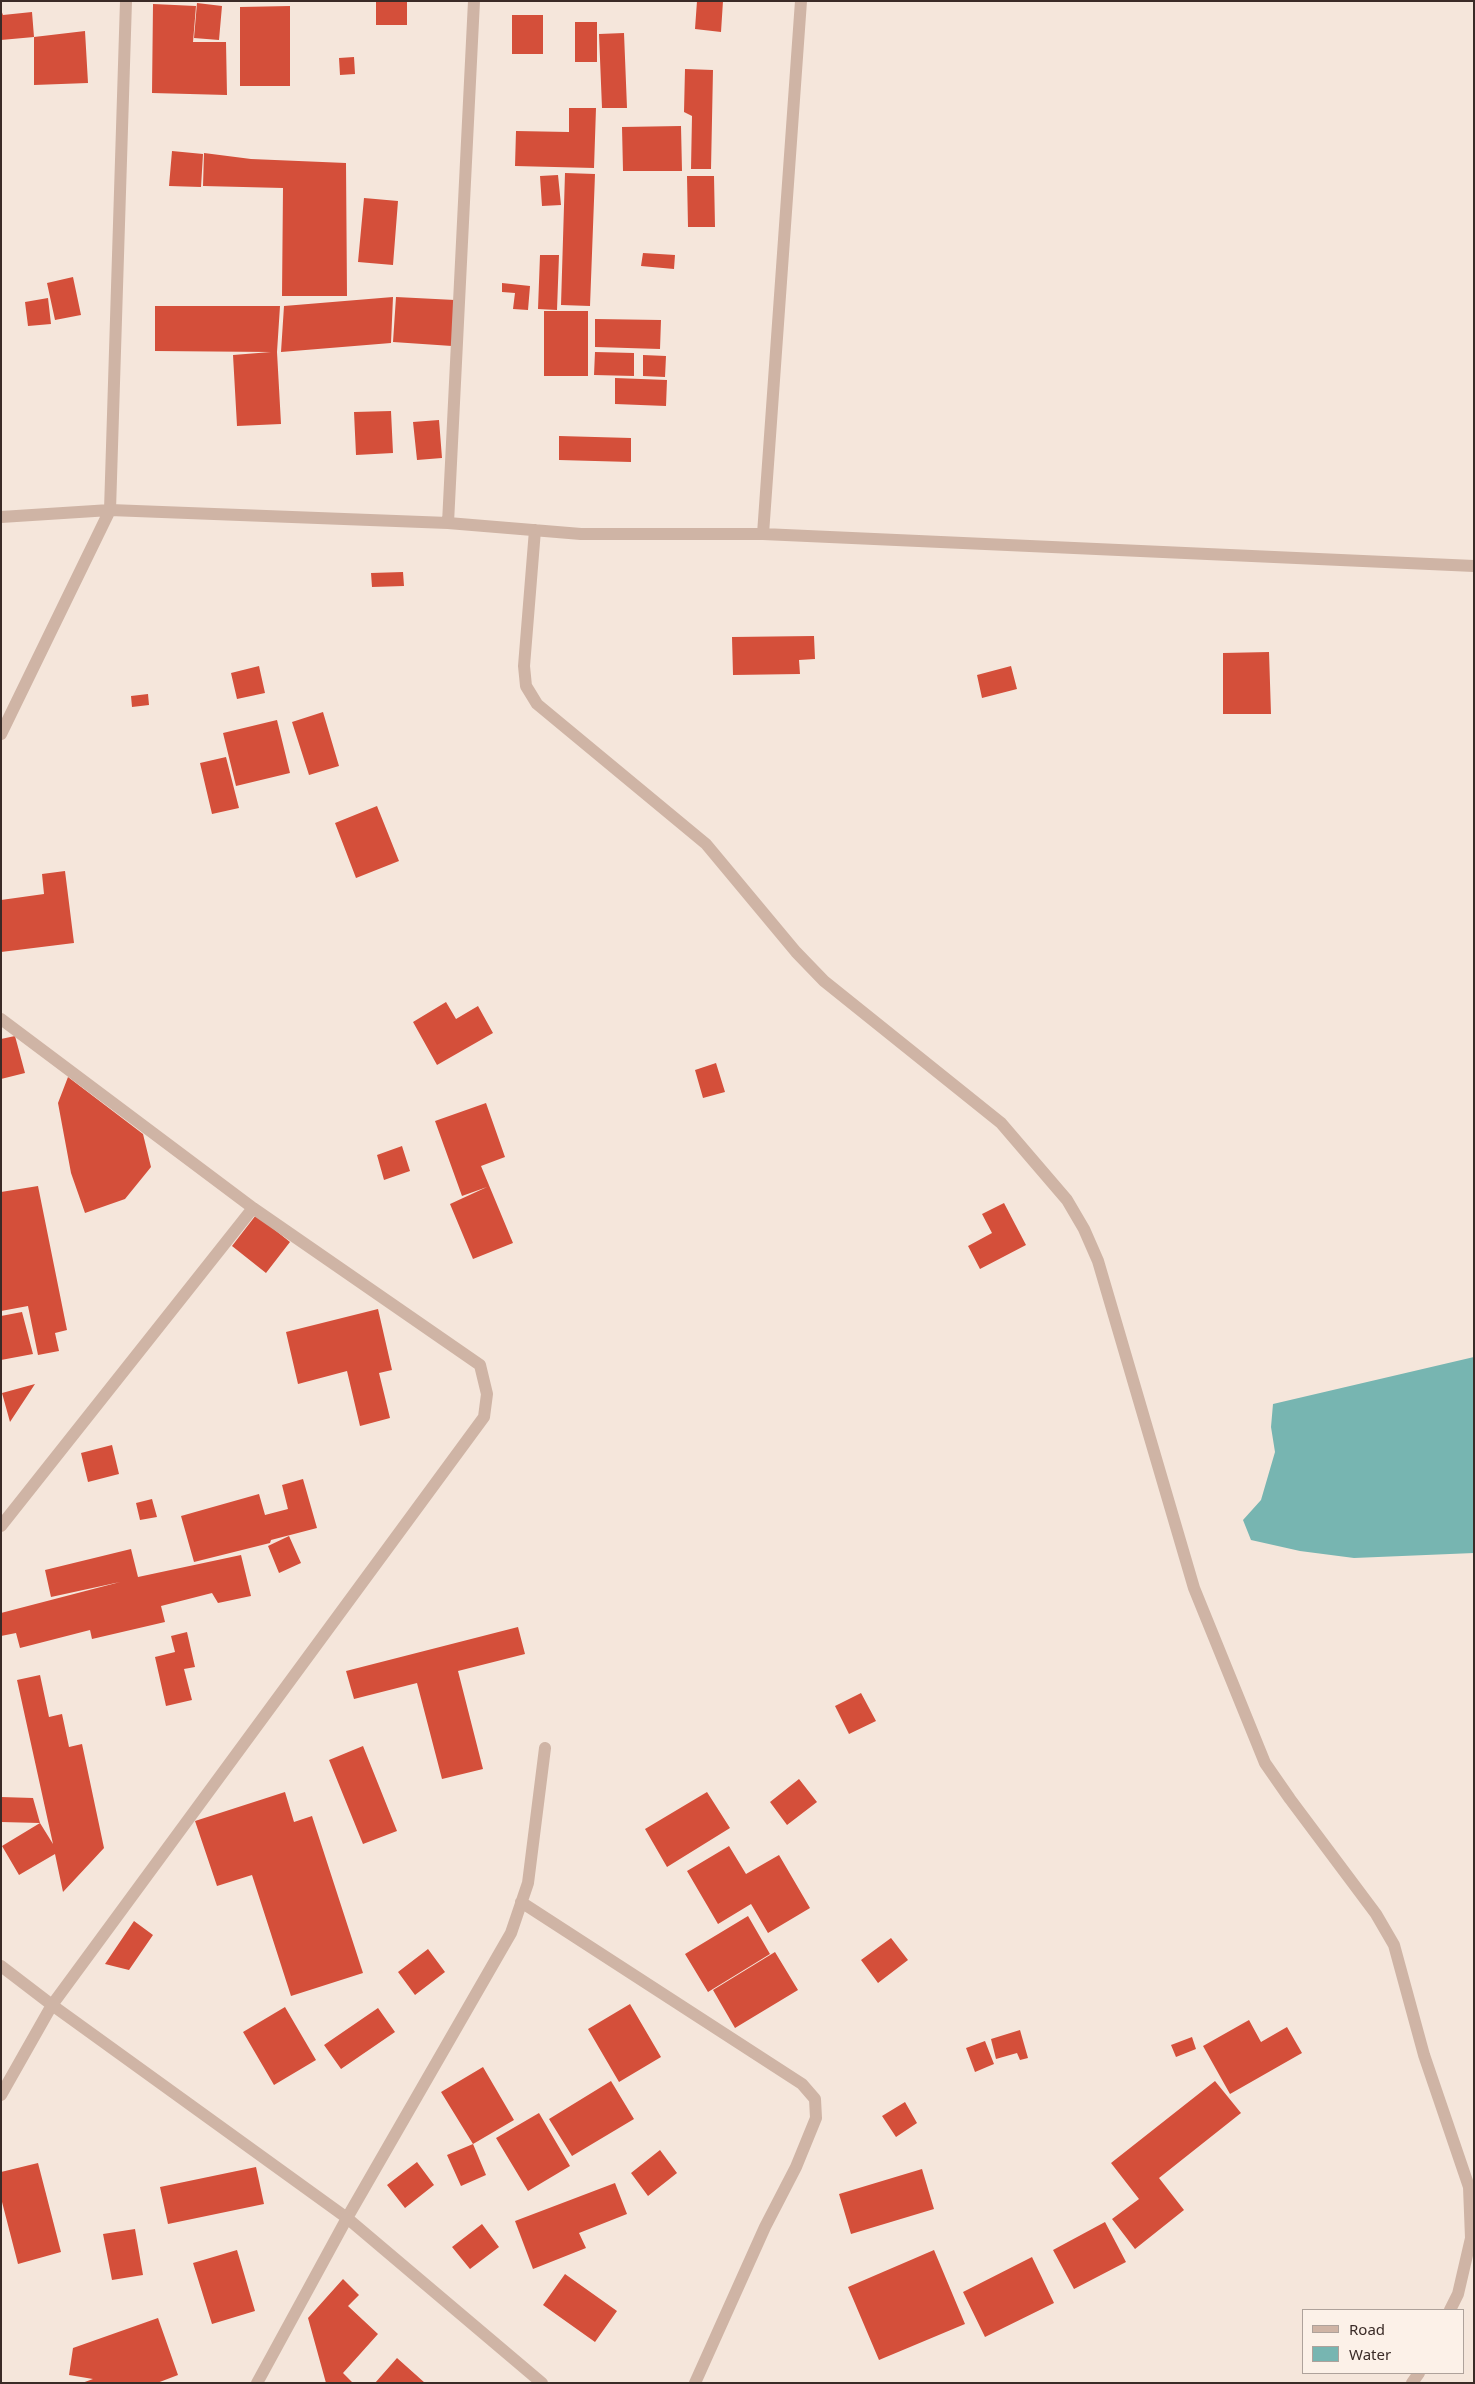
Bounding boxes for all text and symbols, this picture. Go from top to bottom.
legend [1302,2309,1465,2374]
text: Road [1349,2319,1385,2339]
text: Water [1349,2344,1391,2364]

